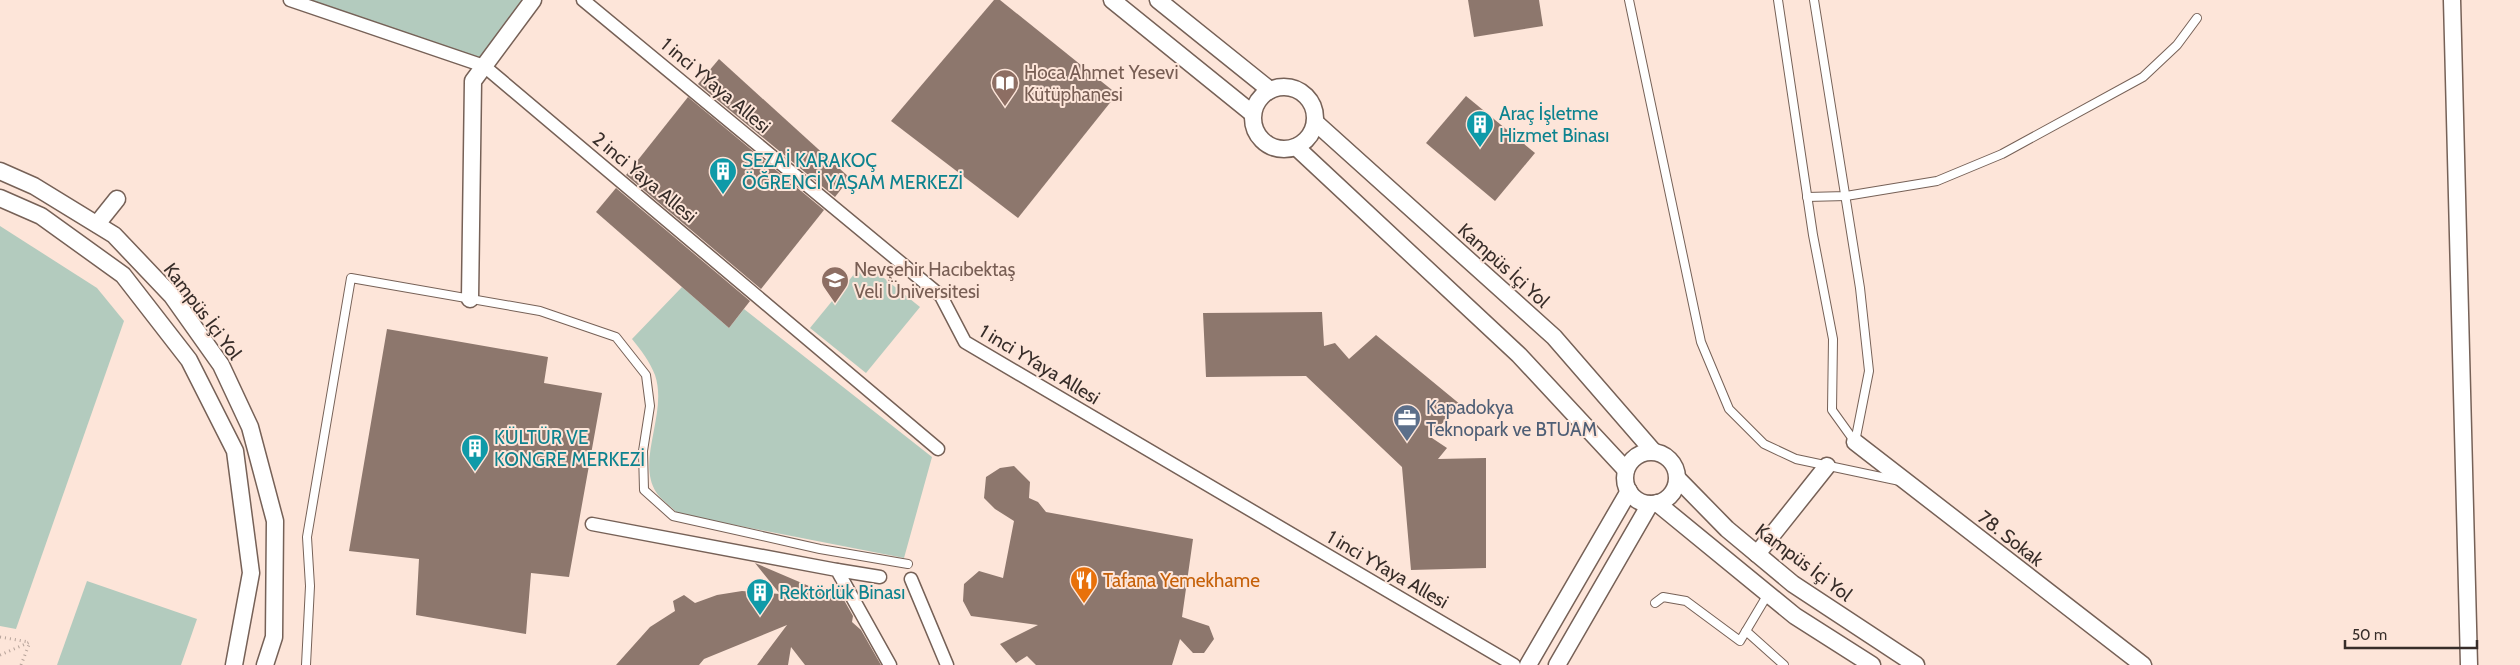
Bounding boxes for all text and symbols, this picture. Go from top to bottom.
street label: 1 inci YYaya Allesi [656,33,775,138]
place label: Hoca Ahmet Yesevi Kütüphanesi [1024,61,1178,106]
library icon: Hoca Ahmet Yesevi Kütüphanesi [990,68,1020,107]
place label: Araç İşletme Hizmet Binası [1499,102,1609,147]
building icon: Araç İşletme Hizmet Binası [1465,109,1495,148]
street label: 2 inci Yaya Allesi [588,127,701,228]
place label: SEZAİ KARAKOÇ ÖĞRENCİ YAŞAM MERKEZİ [742,149,963,194]
building icon: SEZAİ KARAKOÇ ÖĞRENCİ YAŞAM MERKEZİ [708,156,738,195]
street label: Kampüs İçi Yol [1453,218,1555,313]
street label: Kampüs İçi Yol [159,258,247,365]
place label: Nevşehir Hacıbektaş Veli Üniversitesi [854,258,1016,303]
school or university icon: Nevşehir Hacıbektaş Veli Üniversitesi [820,265,850,304]
street label: 1 inci YYaya Allesi [976,320,1104,409]
place label: Kapadokya Teknopark ve BTUAM [1426,396,1597,441]
office icon: Kapadokya Teknopark ve BTUAM [1392,403,1422,442]
place label: KÜLTÜR VE KONGRE MERKEZİ [494,426,645,471]
building icon: KÜLTÜR VE KONGRE MERKEZİ [460,433,490,472]
street label: 78. Sokak [1973,506,2048,571]
street label: Kampüs İçi Yol [1751,519,1857,607]
street label: 1 inci YYaya Allesi [1323,525,1452,613]
restaurant icon: Tafana Yemekhame [1069,565,1099,604]
place label: Tafana Yemekhame [1103,569,1260,592]
building icon: Rektörlük Binası [745,577,775,616]
place label: Rektörlük Binası [779,581,905,604]
scale bar [2345,618,2478,650]
text: 50 m [2352,626,2387,644]

